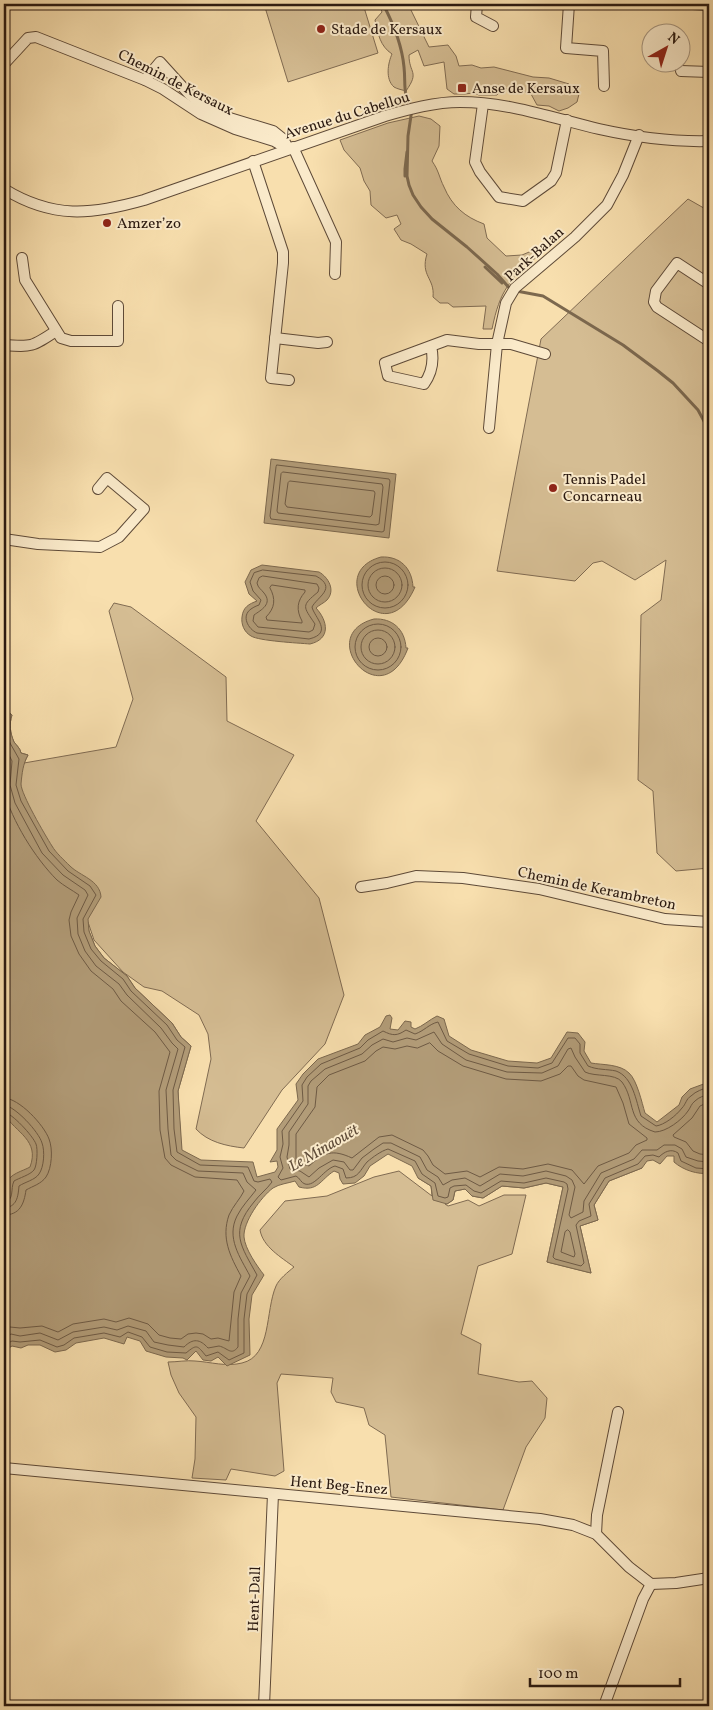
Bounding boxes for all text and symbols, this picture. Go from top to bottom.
place label: Stade de Kersaux [331,20,442,41]
north arrow [640,22,690,72]
marker: Stade de Kersaux [315,23,327,35]
text: N [663,28,683,50]
street label: Chemin de Kersaux [114,45,237,122]
place label: Anse de Kersaux [472,79,580,100]
marker: Anse de Kersaux [456,82,468,94]
street label: Avenue du Cabellou [282,87,413,145]
place label: Amzer’zo [117,214,181,235]
marker: Amzer’zo [101,217,113,229]
street label: Park-Balan [501,223,569,288]
place label: Tennis Padel Concarneau [563,470,646,508]
marker: Tennis Padel Concarneau [547,482,559,494]
street label: Chemin de Kerambreton [516,862,678,917]
water label: Le Minaouët [285,1119,364,1178]
street label: Hent Beg-Enez [289,1472,389,1501]
street label: Hent-Dall [244,1566,267,1632]
scale bar [530,1655,680,1687]
text: 100 m [538,1664,578,1685]

